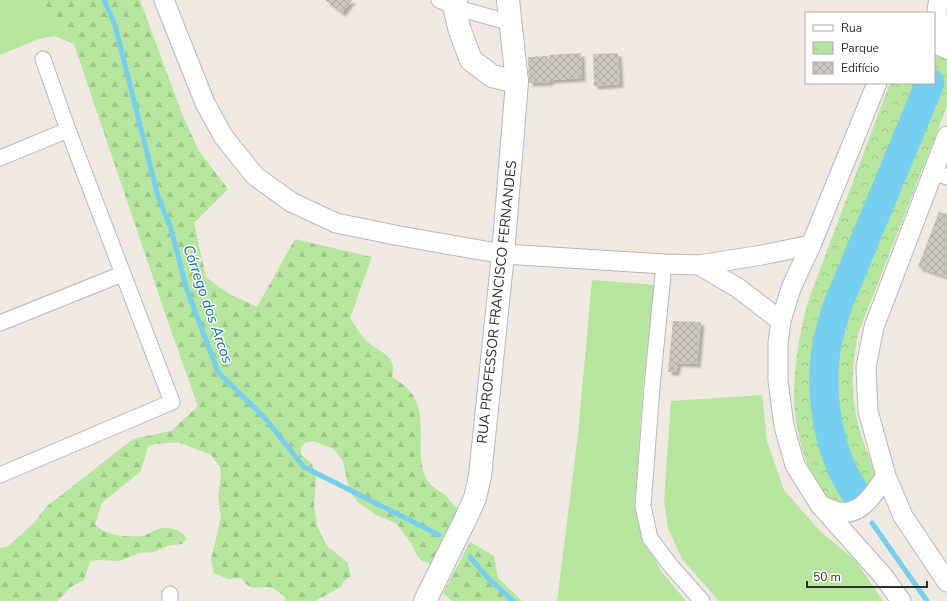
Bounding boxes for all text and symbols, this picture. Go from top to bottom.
legend [805,12,935,84]
text: Rua [841,20,862,36]
text: Parque [841,40,879,56]
text: Edifício [841,60,880,76]
street label: RUA PROFESSOR FRANCISCO FERNANDES [473,159,521,444]
water label: Córrego dos Arcos [178,242,238,366]
scale bar [807,563,927,589]
text: 50 m [813,569,841,585]

